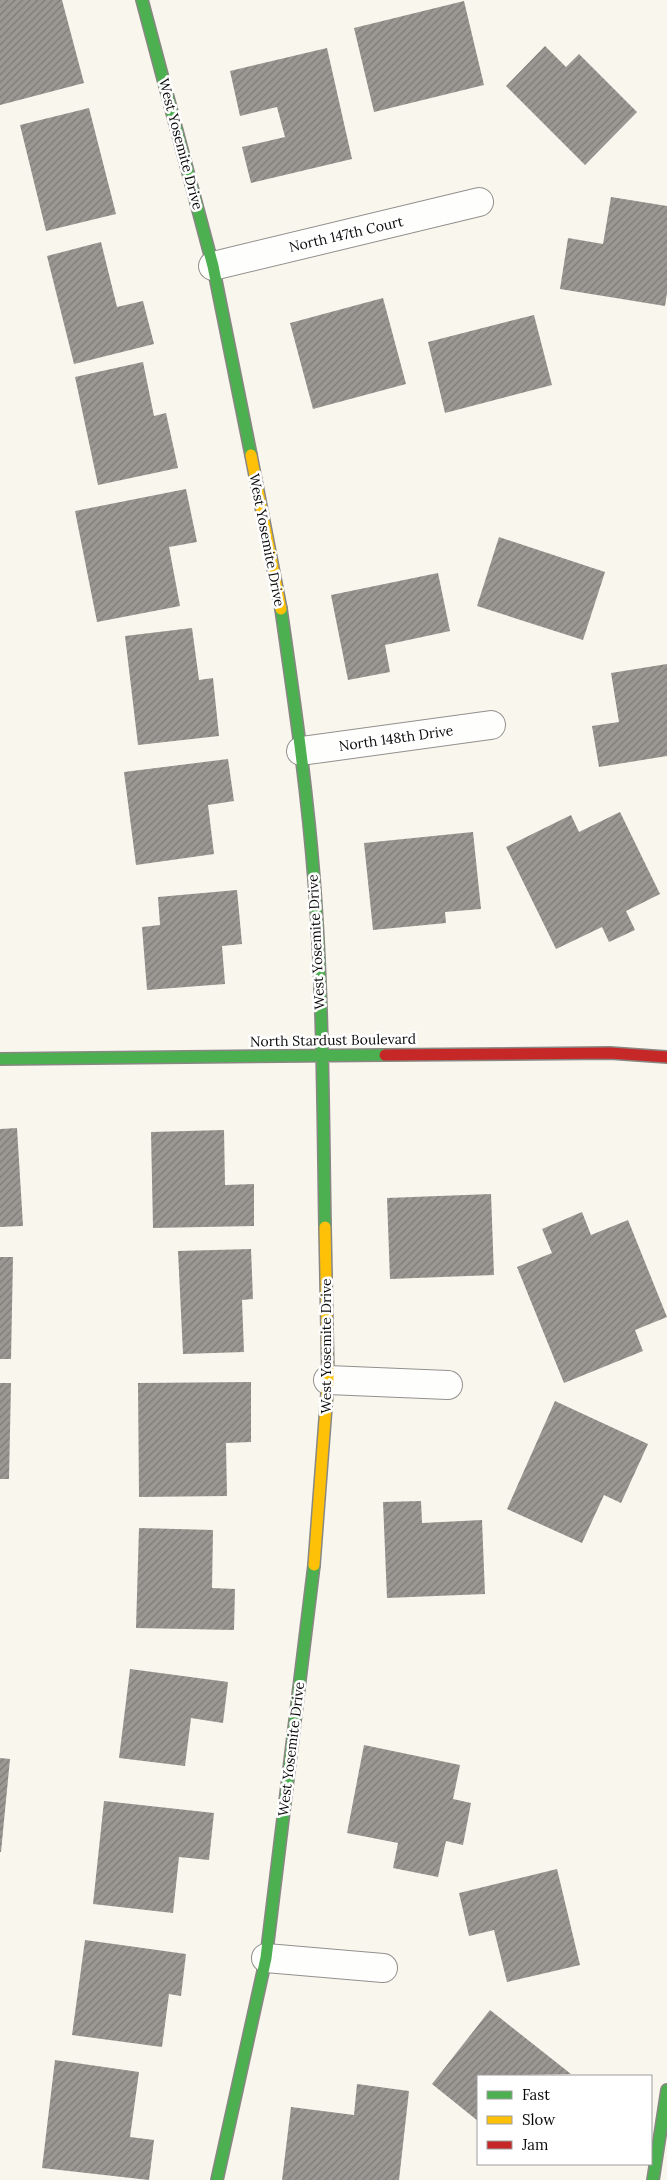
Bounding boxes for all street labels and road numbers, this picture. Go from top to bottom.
street label: West Yosemite Drive [155,76,207,212]
street label: North 147th Court [287,212,406,256]
street label: West Yosemite Drive [245,472,289,608]
street label: North 148th Drive [338,721,455,755]
street label: West Yosemite Drive [303,874,329,1010]
street label: North Stardust Boulevard [250,1030,416,1050]
street label: West Yosemite Drive [317,1278,335,1414]
street label: West Yosemite Drive [274,1680,308,1817]

